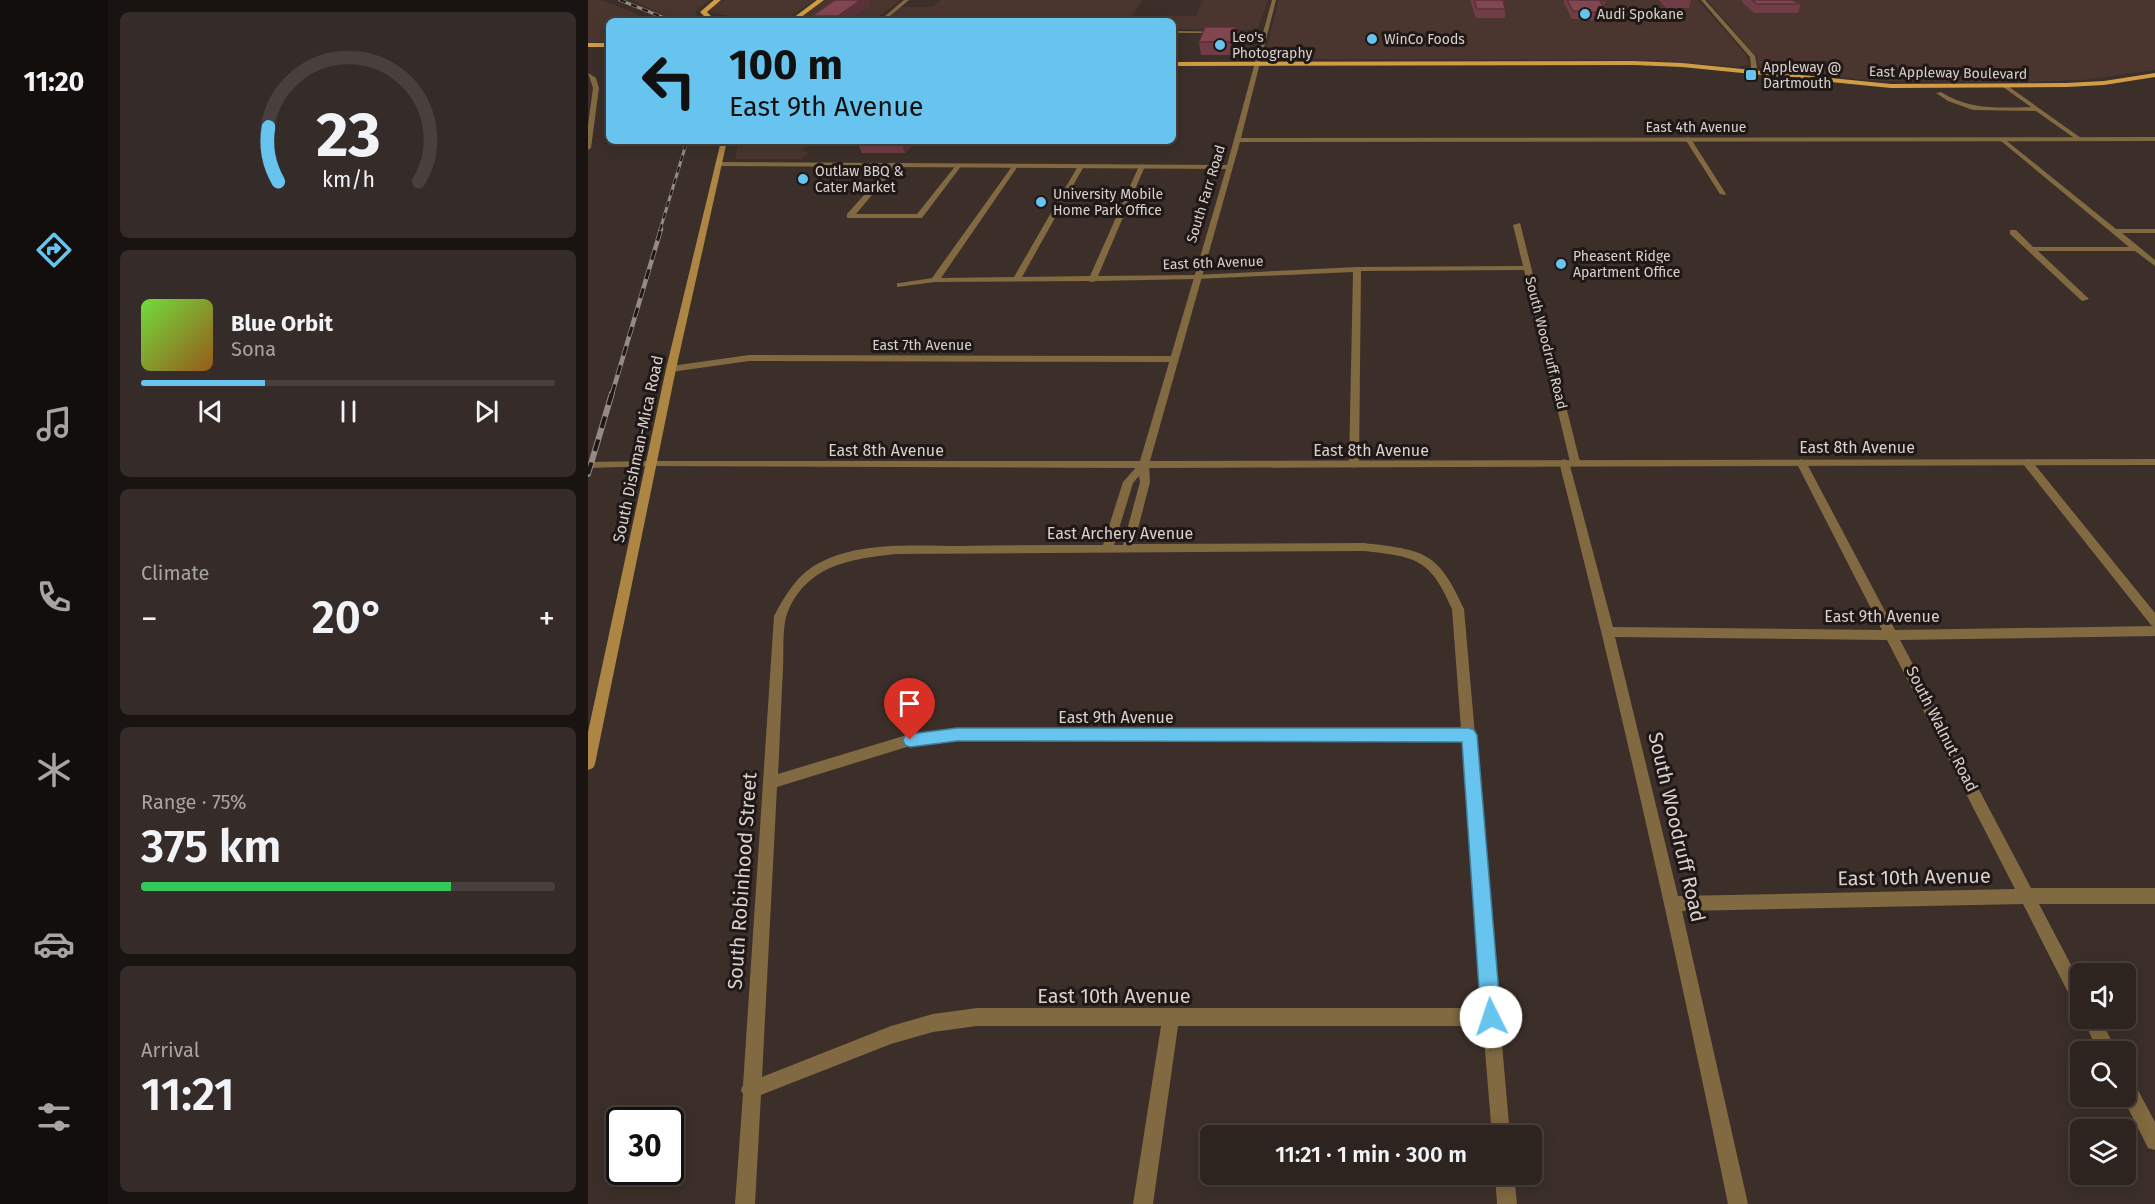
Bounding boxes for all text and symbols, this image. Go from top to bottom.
place label: Audi Spokane [1597,6,1684,23]
marker: Audi Spokane [1578,7,1592,21]
place label: Leo's Photography [1232,29,1312,62]
place label: WinCo Foods [1384,31,1465,48]
marker: WinCo Foods [1365,32,1379,46]
marker: Leo's Photography [1213,38,1227,52]
text: 100 m [729,40,843,90]
icon: left [630,42,708,120]
place label: Appleway @ Dartmouth [1763,59,1841,92]
street label: East Appleway Boulevard [1869,63,2027,83]
text: 11:20 [24,66,84,98]
marker: Appleway @ Dartmouth [1744,68,1758,82]
text: East 9th Avenue [729,91,924,123]
text: 23 [316,98,380,173]
street label: East 4th Avenue [1646,119,1746,136]
street label: South Farr Road [1183,143,1229,245]
place label: Outlaw BBQ & Cater Market [815,163,904,196]
text: km/h [321,168,375,194]
marker: Outlaw BBQ & Cater Market [796,172,810,186]
place label: University Mobile Home Park Office [1053,186,1163,219]
marker: University Mobile Home Park Office [1034,195,1048,209]
icon: directions [33,229,75,271]
place label: Pheasent Ridge Apartment Office [1573,248,1680,281]
street label: East 6th Avenue [1162,253,1264,273]
marker: Pheasent Ridge Apartment Office [1554,257,1568,271]
street label: South Woodruff Road [1521,275,1571,411]
text: Blue Orbit [231,310,333,337]
text: Sona [231,337,276,361]
street label: East 7th Avenue [872,337,972,354]
street label: South Dishman-Mica Road [609,354,667,544]
icon: previous [194,395,227,428]
icon: pause [332,395,365,428]
icon: next [470,395,503,428]
icon: music [33,403,75,445]
street label: East 8th Avenue [1799,438,1915,457]
street label: East 8th Avenue [828,441,944,460]
street label: East 8th Avenue [1313,441,1429,460]
street label: East Archery Avenue [1047,524,1193,543]
text: Climate [141,561,209,585]
icon: phone [33,576,75,618]
text: 20° [312,591,384,645]
text: − [141,599,158,639]
text: + [539,599,555,639]
street label: East 9th Avenue [1824,607,1940,626]
street label: South Walnut Road [1902,663,1982,795]
pin [884,678,935,740]
icon: arrive [893,687,926,720]
street label: East 9th Avenue [1058,708,1174,727]
street label: South Woodruff Road [1643,730,1711,924]
icon: climate [33,749,75,791]
street label: South Robinhood Street [722,771,762,990]
text: Range · 75% [141,790,247,814]
text: 375 km [141,820,281,874]
street label: East 10th Avenue [1837,864,1991,890]
icon: car [33,923,75,965]
map controls [2070,963,2136,1185]
button: sound [2070,963,2136,1029]
street label: East 10th Avenue [1037,984,1191,1008]
position arrow [1459,985,1523,1049]
text: Arrival [141,1038,200,1062]
button: search [2070,1041,2136,1107]
text: 11:21 [141,1068,235,1122]
icon: filters [33,1096,75,1138]
speed limit sign: 30 [606,1107,684,1185]
button: layers [2070,1119,2136,1185]
text: 11:21 · 1 min · 300 m [1275,1141,1467,1168]

